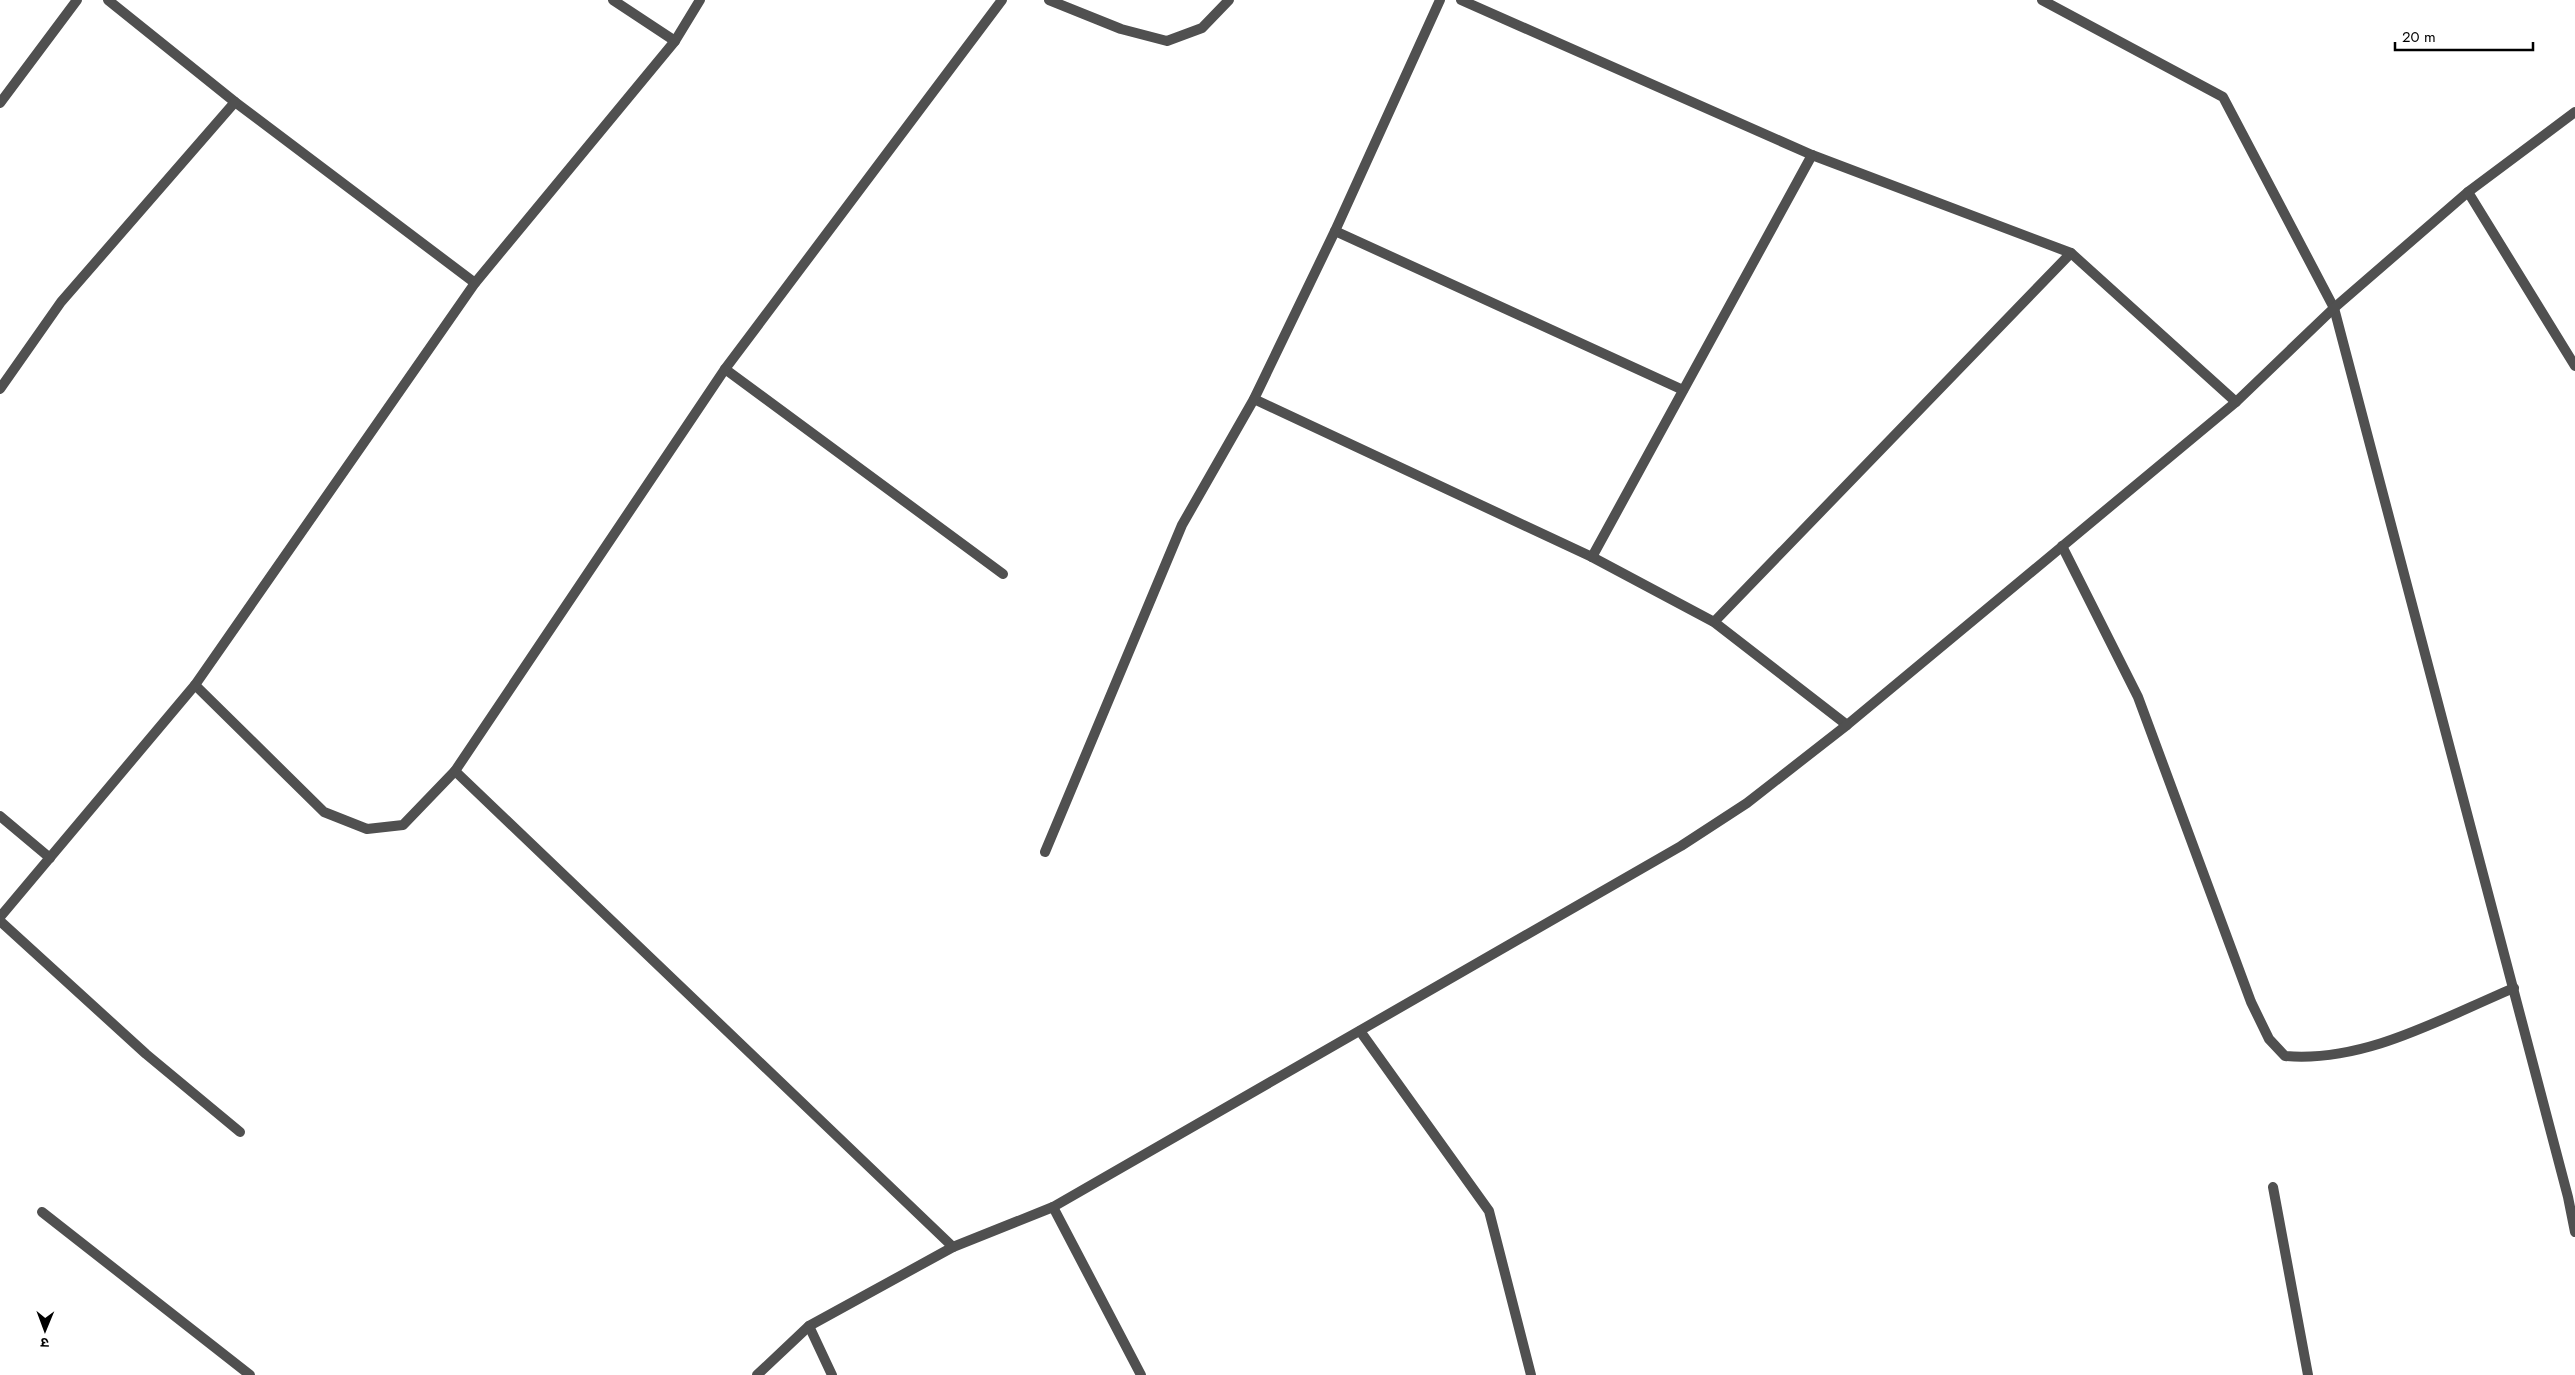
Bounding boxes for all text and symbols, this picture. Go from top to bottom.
scale bar [2395,20,2532,52]
text: 20 m [2402,26,2436,48]
north arrow [20,1305,70,1355]
text: उ [40,1333,49,1353]

